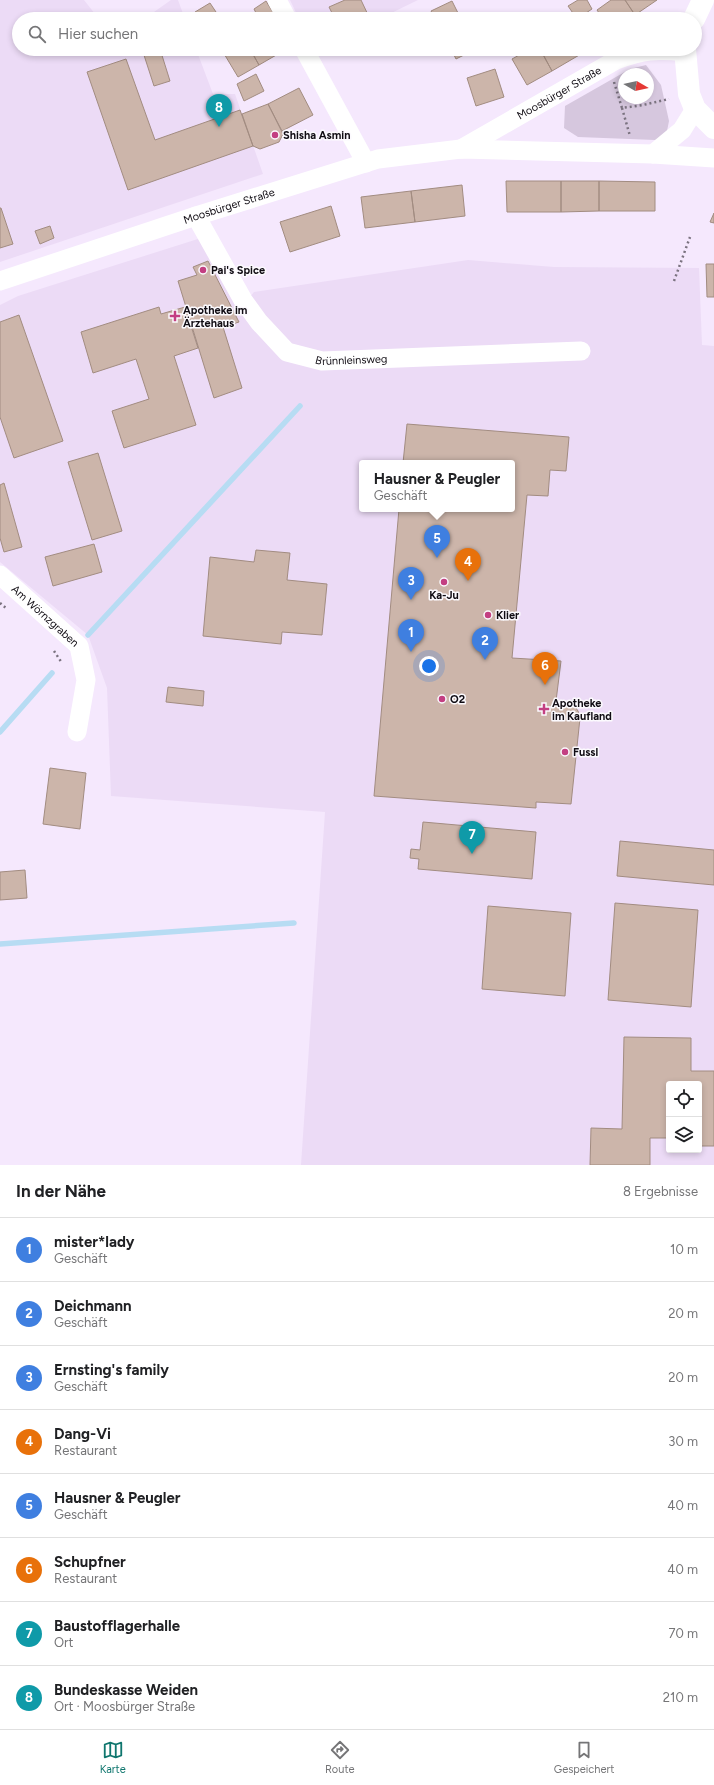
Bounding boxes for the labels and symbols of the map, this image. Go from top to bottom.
street label: Moosbürger Straße [515,64,604,122]
north arrow [618,68,654,104]
pin: 8 [206,94,232,127]
place label: Shisha Asmin [283,129,350,142]
marker: Shisha Asmin [270,130,280,140]
street label: Moosbürger Straße [182,186,276,227]
place label: Pai's Spice [211,264,265,277]
marker: Pai's Spice [198,265,208,275]
place label: Apotheke im Ärztehaus [183,304,248,330]
marker: Apotheke im Ärztehaus [170,311,180,321]
street label: Brünnleinsweg [314,352,388,368]
pin: 5 [424,525,450,558]
pin: 4 [455,548,481,581]
pin: 3 [398,567,424,600]
marker: Ka-Ju [439,577,449,587]
street label: Am Wörnzgraben [9,583,81,650]
place label: Ka-Ju [429,589,459,602]
place label: Klier [496,609,520,622]
marker: Klier [483,610,493,620]
pin: 1 [398,619,424,652]
pin: 2 [472,627,498,660]
pin: 6 [532,652,558,685]
your location [419,656,439,676]
place label: O2 [450,693,465,706]
marker: O2 [437,694,447,704]
place label: Apotheke im Kaufland [552,697,612,723]
marker: Apotheke im Kaufland [539,704,549,714]
place label: Fussl [573,746,598,759]
marker: Fussl [560,747,570,757]
pin: 7 [459,821,485,854]

